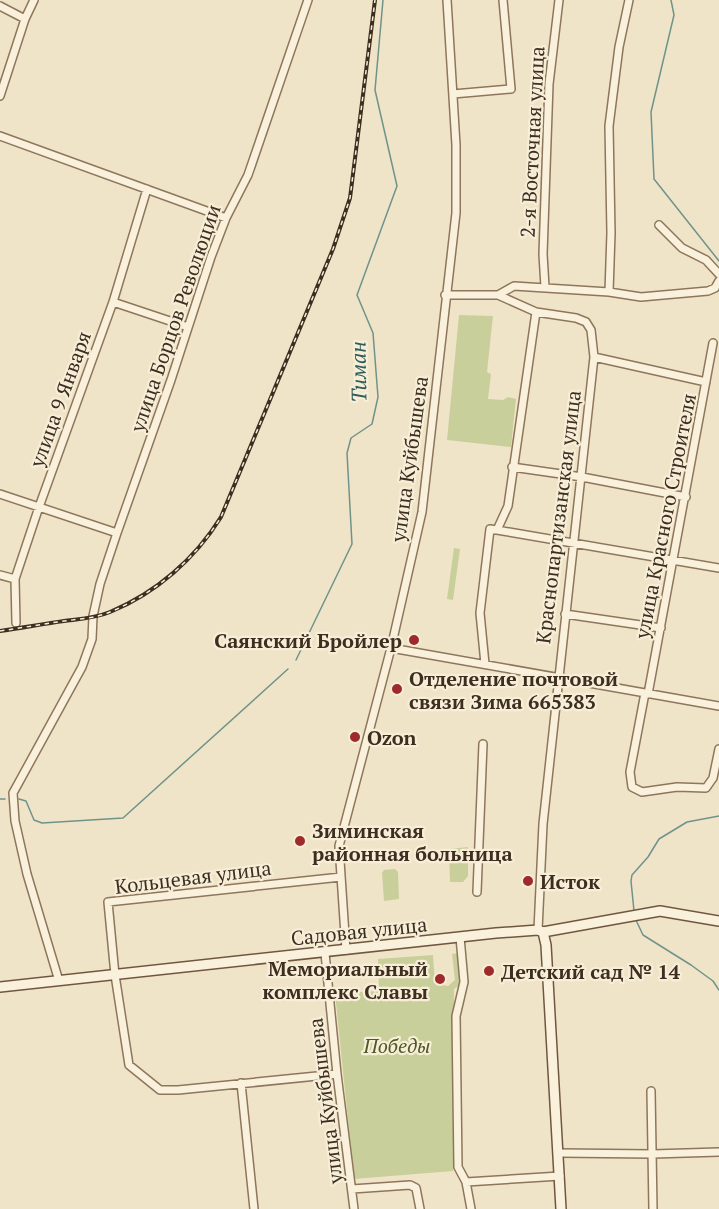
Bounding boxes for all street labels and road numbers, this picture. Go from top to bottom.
street label: 2-я Восточная улица [514,46,550,238]
street label: улица Борцов Революции [123,201,227,436]
street label: улица 9 Января [23,327,97,472]
street label: улица Куйбышева [384,374,434,545]
street label: Краснопартизанская улица [529,389,587,645]
street label: улица Красного Строителя [628,391,702,642]
street label: Кольцевая улица [113,854,273,900]
street label: Садовая улица [290,910,428,952]
street label: улица Куйбышева [301,1016,349,1187]

